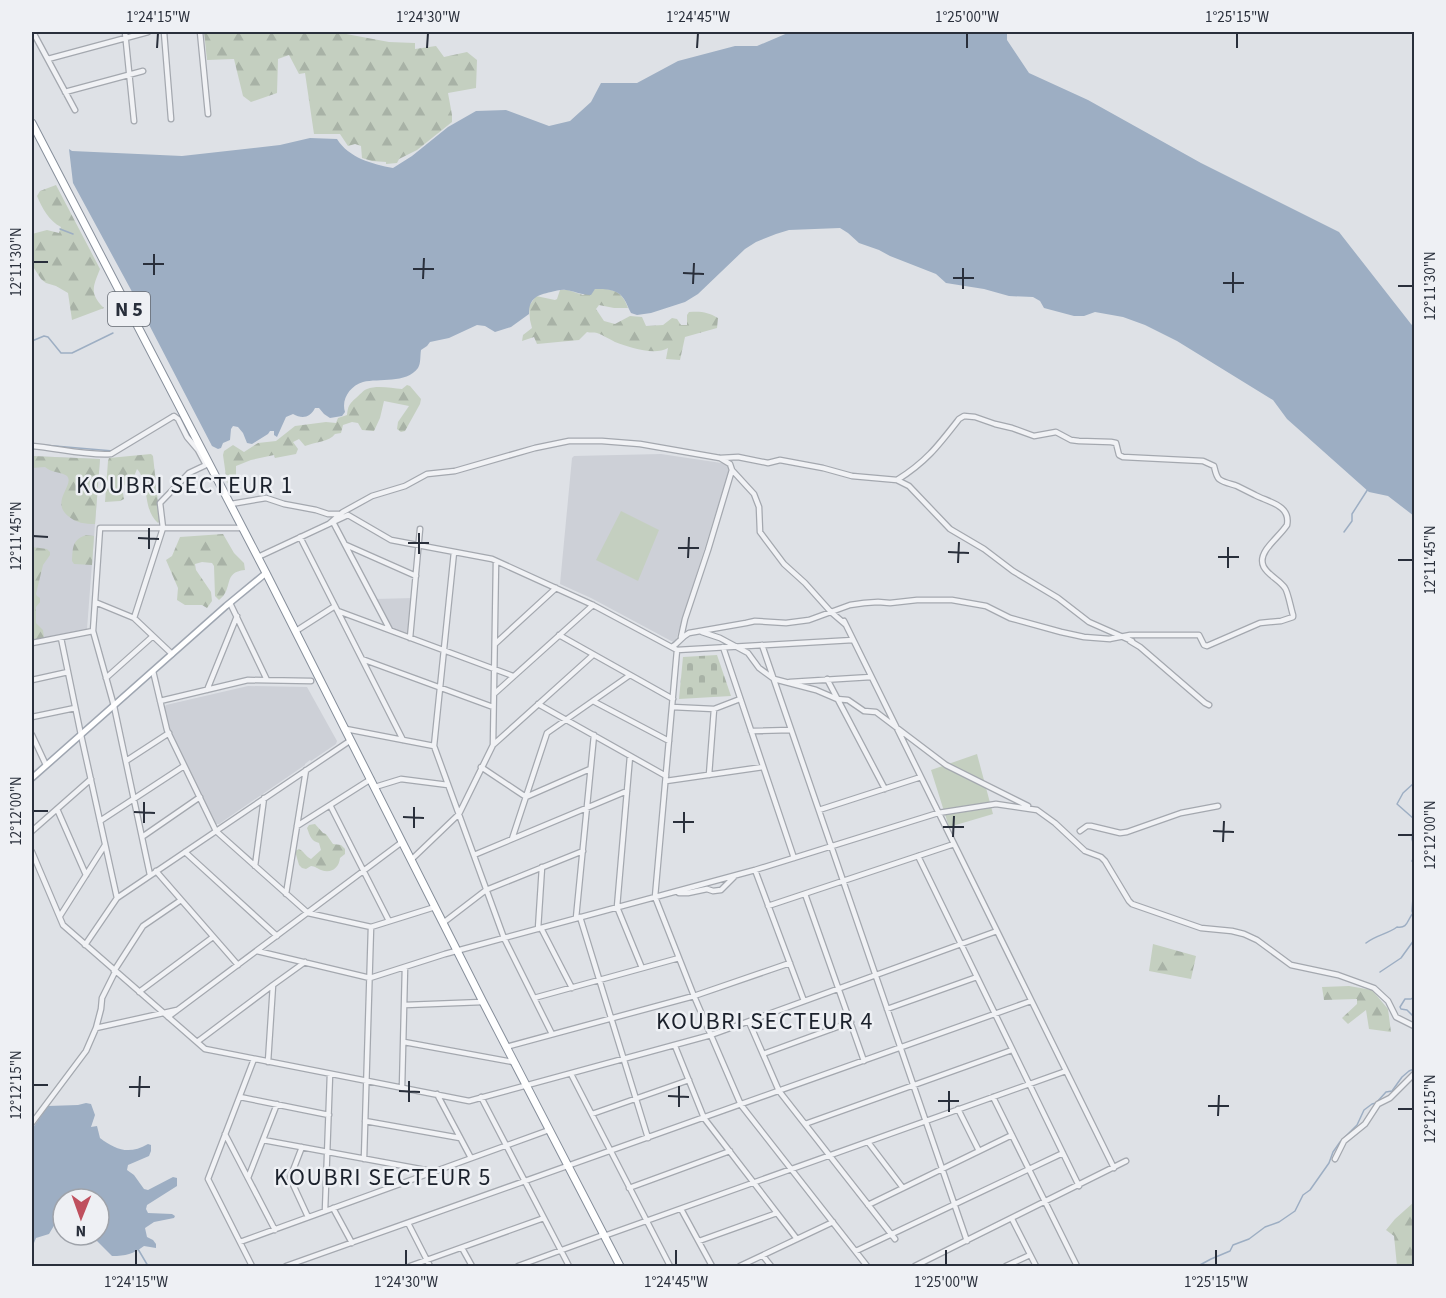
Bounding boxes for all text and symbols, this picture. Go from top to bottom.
text: 1°24'15"W [126,7,190,28]
text: 1°24'30"W [396,7,460,28]
text: 1°24'45"W [666,7,730,28]
text: 1°25'00"W [935,7,999,28]
text: 1°25'15"W [1205,7,1269,28]
text: 12°11'30"N [6,227,27,297]
text: 12°11'30"N [1420,251,1441,321]
road number: N 5 [108,292,150,326]
district label: KOUBRI SECTEUR 1 [76,468,294,503]
text: 12°11'45"N [6,501,27,571]
text: 12°11'45"N [1420,525,1441,595]
text: 12°12'00"N [6,776,27,846]
text: 12°12'00"N [1420,800,1441,870]
district label: KOUBRI SECTEUR 4 [656,1004,874,1039]
text: 12°12'15"N [6,1050,27,1120]
text: 12°12'15"N [1420,1074,1441,1144]
district label: KOUBRI SECTEUR 5 [274,1160,492,1195]
north arrow [51,1187,111,1247]
text: N [75,1220,86,1242]
text: 1°24'15"W [104,1272,168,1293]
text: 1°24'30"W [374,1272,438,1293]
text: 1°24'45"W [644,1272,708,1293]
text: 1°25'00"W [914,1272,978,1293]
text: 1°25'15"W [1184,1272,1248,1293]

